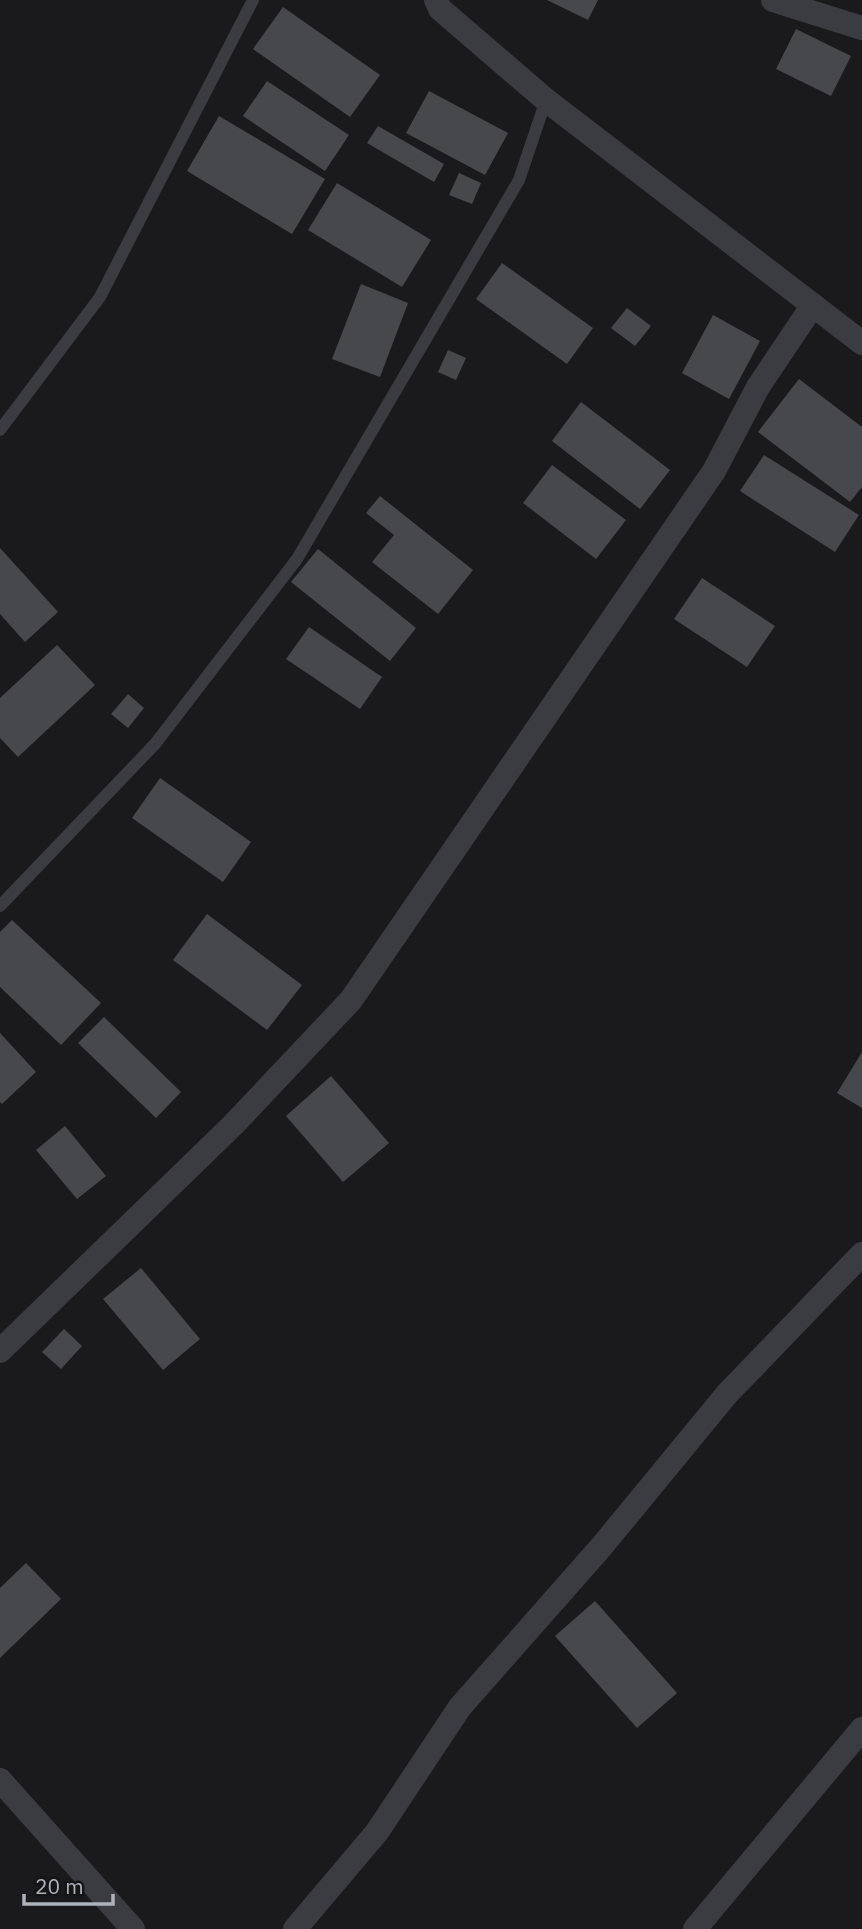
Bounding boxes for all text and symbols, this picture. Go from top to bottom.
scale bar [24,1862,114,1906]
text: 20 m [35,1872,84,1900]

